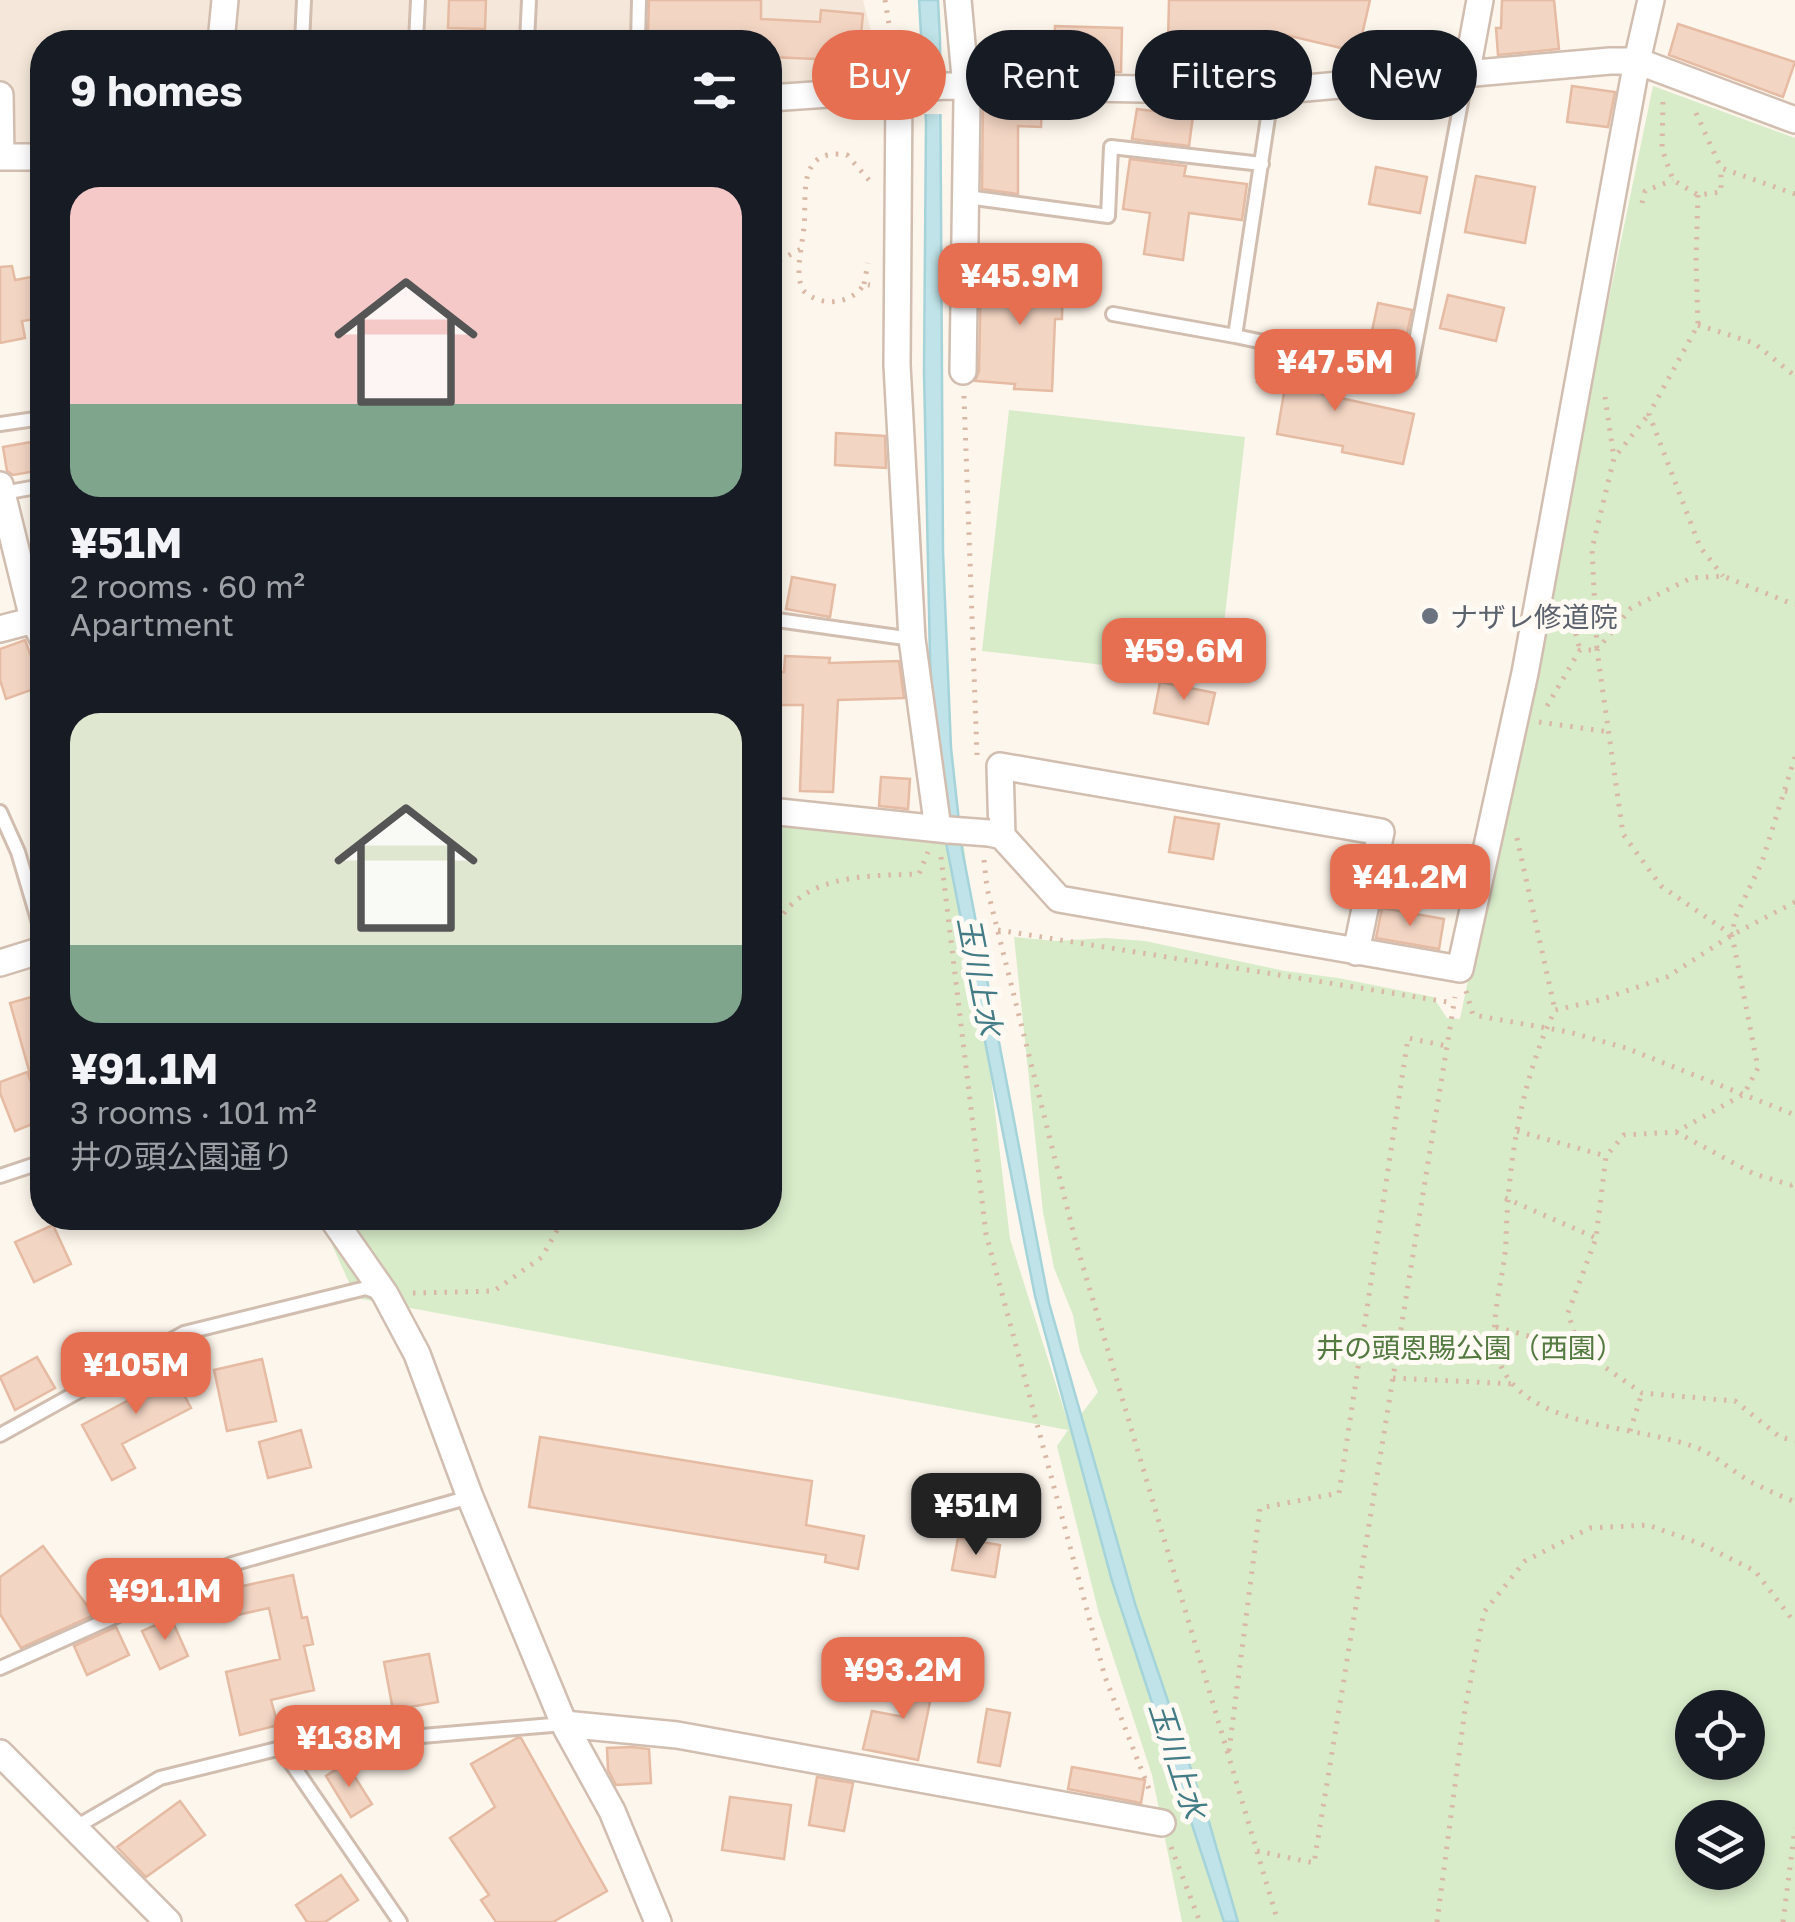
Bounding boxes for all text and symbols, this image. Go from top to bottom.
chip: Buy [812,30,946,120]
chip: Rent [966,30,1115,120]
chip: Filters [1135,30,1312,120]
chip: New [1332,30,1477,120]
icon: filters [687,63,742,118]
text: 9 homes [70,65,243,115]
pin: ¥45.9M [939,243,1101,328]
icon: home [316,252,496,432]
text: ¥45.9M [960,256,1080,294]
pin: ¥47.5M [1254,329,1416,414]
text: ¥47.5M [1277,342,1393,380]
text: ¥51M [70,517,182,567]
text: 2 rooms · 60 m² [70,567,305,605]
place label: ナザレ修道院 [1450,600,1618,633]
text: Apartment [70,605,234,643]
marker: ナザレ修道院 [1419,605,1441,627]
pin: ¥59.6M [1103,618,1265,703]
text: ¥59.6M [1124,631,1244,669]
icon: home [316,778,496,958]
pin: ¥41.2M [1329,844,1491,929]
text: ¥41.2M [1352,857,1468,895]
water label: 玉川上水 [951,914,1010,1041]
text: ¥91.1M [70,1043,218,1093]
text: 3 rooms · 101 m² [70,1093,317,1131]
text: 井の頭公園通り [70,1137,294,1175]
park label: 井の頭恩賜公園（西園） [1316,1331,1624,1364]
pin: ¥105M [66,1332,206,1417]
text: ¥105M [83,1345,189,1383]
pin: ¥51M [917,1473,1035,1558]
text: ¥51M [933,1486,1019,1524]
pin: ¥91.1M [84,1558,246,1643]
text: ¥91.1M [108,1571,222,1609]
pin: ¥93.2M [822,1637,984,1722]
text: ¥93.2M [843,1650,963,1688]
map controls [1675,1690,1765,1890]
button: locate [1675,1690,1765,1780]
water label: 玉川上水 [1142,1697,1215,1825]
pin: ¥138M [279,1705,419,1790]
text: ¥138M [296,1718,402,1756]
button: layers [1675,1800,1765,1890]

